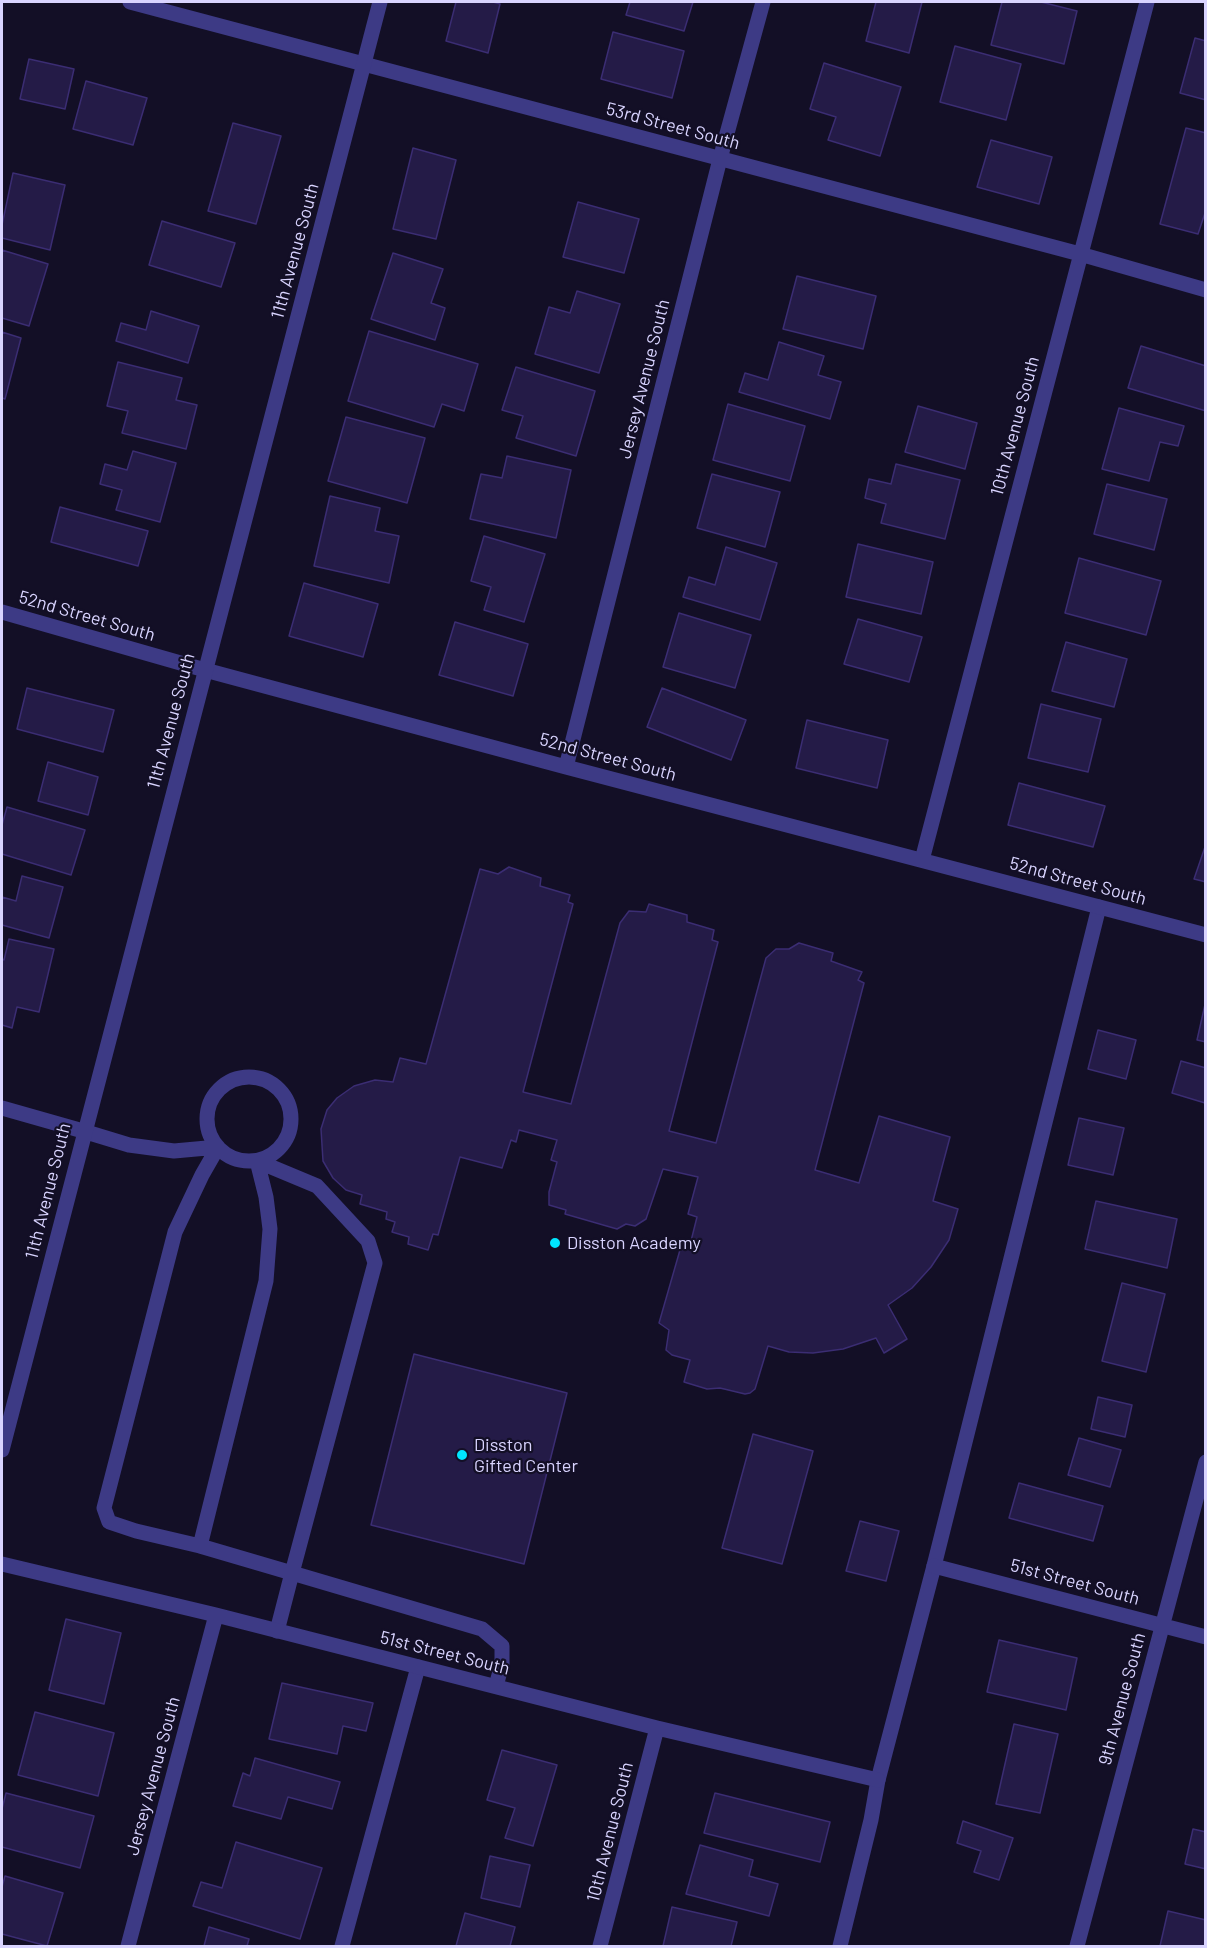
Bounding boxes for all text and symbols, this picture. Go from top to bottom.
street label: 53rd Street South [604,98,742,154]
street label: 11th Avenue South [267,181,323,321]
street label: Jersey Avenue South [614,297,674,461]
street label: 10th Avenue South [986,354,1044,498]
street label: 52nd Street South [16,586,158,646]
street label: 11th Avenue South [143,651,199,791]
street label: 52nd Street South [537,728,679,786]
street label: 52nd Street South [1007,852,1149,910]
street label: 11th Avenue South [21,1121,75,1261]
place label: Disston Academy [567,1232,701,1254]
marker: Disston Academy [548,1236,562,1250]
place label: Disston Gifted Center [474,1434,578,1476]
marker: Disston Gifted Center [455,1448,469,1462]
street label: 51st Street South [1008,1554,1142,1610]
street label: 51st Street South [378,1626,512,1680]
street label: 9th Avenue South [1094,1630,1150,1768]
street label: Jersey Avenue South [121,1694,185,1858]
street label: 10th Avenue South [582,1760,638,1904]

